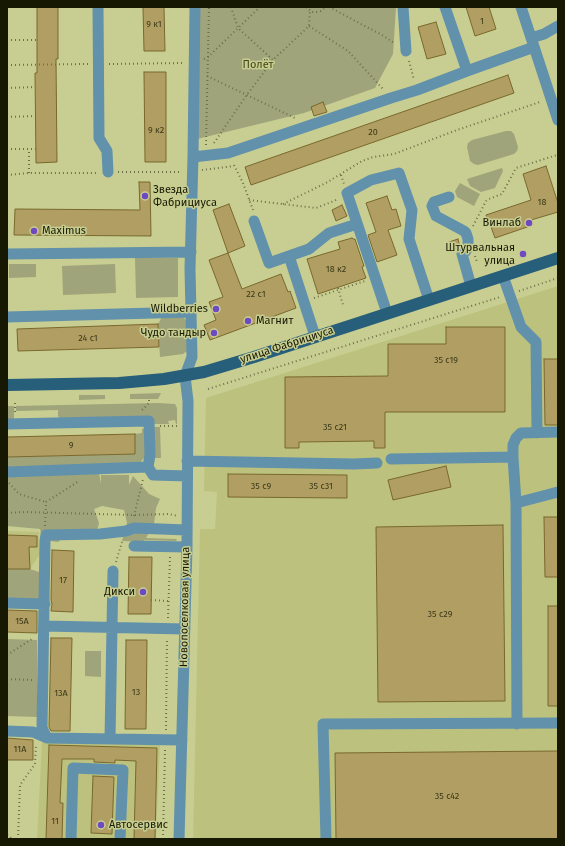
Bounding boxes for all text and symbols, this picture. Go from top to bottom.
house number: 1 [480,16,484,26]
house number: 9 к1 [146,19,162,29]
park label: Полёт [243,58,273,72]
house number: 9 к2 [148,125,164,135]
house number: 20 [368,127,378,137]
place label: Звезда Фабрициуса [153,183,217,209]
marker: Звезда Фабрициуса [140,191,150,201]
house number: 18 [538,197,546,207]
place label: Винлаб [483,216,521,230]
marker: Винлаб [524,218,534,228]
place label: Maximus [42,224,86,238]
marker: Maximus [29,226,39,236]
place label: Штурвальная улица [445,241,515,267]
marker: Штурвальная улица [518,249,528,259]
house number: 18 к2 [326,264,346,274]
house number: 22 с1 [246,289,266,299]
place label: Wildberries [151,302,208,316]
marker: Wildberries [211,304,221,314]
place label: Магнит [256,314,293,328]
marker: Магнит [243,316,253,326]
street label: улица Фабрициуса [239,324,335,366]
place label: Чудо тандыр [141,326,206,340]
marker: Чудо тандыр [209,328,219,338]
house number: 24 с1 [78,333,98,343]
house number: 35 с19 [434,355,458,365]
house number: 35 с21 [323,422,347,432]
house number: 9 [69,440,73,450]
house number: 35 с9 [251,481,271,491]
house number: 35 с31 [309,481,333,491]
street label: Новопоселковая улица [177,547,193,667]
house number: 17 [59,575,67,585]
place label: Дикси [104,585,135,599]
marker: Дикси [138,587,148,597]
house number: 35 с29 [428,609,452,619]
house number: 15А [15,616,29,626]
house number: 13 [132,687,140,697]
house number: 13А [54,688,68,698]
house number: 11А [14,744,26,754]
house number: 35 с42 [435,791,459,801]
house number: 11 [51,816,59,826]
place label: Автосервис [109,818,168,832]
marker: Автосервис [96,820,106,830]

